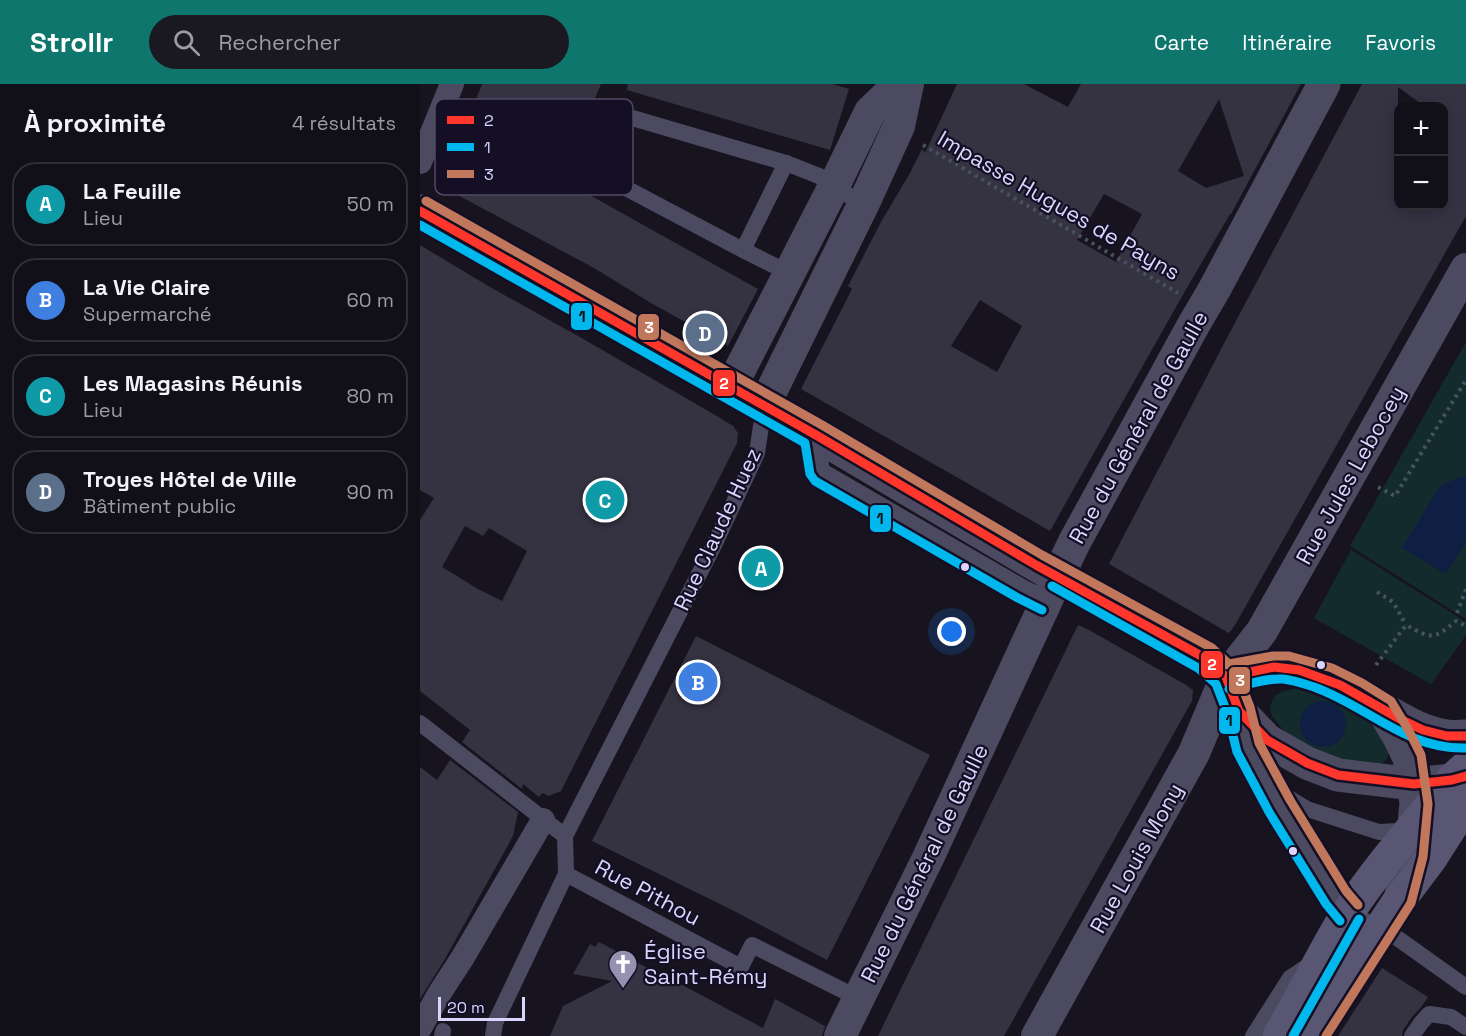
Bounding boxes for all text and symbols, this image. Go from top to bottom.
search box [149,15,569,69]
text: Strollr [30,24,113,60]
icon: search [170,26,203,59]
text: Rechercher [218,28,341,56]
text: Carte [1154,29,1209,56]
text: Itinéraire [1242,29,1332,56]
text: Favoris [1365,29,1436,56]
legend [435,99,633,195]
map controls [1394,102,1448,210]
button: + [1394,102,1448,156]
text: À proximité [24,106,166,140]
text: 4 résultats [292,110,396,136]
text: 2 [484,110,494,131]
street label: Impasse Hugues de Payns [933,124,1185,286]
text: 1 [484,137,491,158]
button: − [1394,156,1448,210]
text: 3 [484,164,494,185]
text: La Feuille [83,177,181,205]
text: A [39,191,52,217]
text: 50 m [347,191,394,217]
text: Lieu [83,205,123,231]
text: La Vie Claire [83,273,210,301]
text: B [39,287,52,313]
text: 60 m [347,287,394,313]
text: Supermarché [83,301,212,327]
line badge: 1 [570,302,593,331]
text: 1 [578,306,586,327]
street label: Rue du Général de Gaulle [1062,306,1214,548]
pin: D [686,310,724,356]
line badge: 3 [637,313,660,341]
text: 3 [644,317,654,338]
text: Les Magasins Réunis [83,369,302,397]
line badge: 2 [712,369,736,397]
text: 2 [719,373,729,394]
street label: Rue Jules Lebocey [1289,381,1411,569]
text: C [39,383,52,409]
text: 80 m [346,383,394,409]
text: Lieu [83,397,123,423]
street label: Rue Claude Huez [667,443,767,615]
text: Troyes Hôtel de Ville [83,465,297,493]
pin: C [586,478,624,522]
text: D [39,479,52,505]
text: 90 m [347,479,394,505]
text: Bâtiment public [83,493,236,519]
line badge: 1 [869,504,892,533]
text: 1 [876,508,884,529]
pin: A [742,546,780,590]
unlabelled marker [959,561,971,573]
your location [937,617,966,646]
line badge: 2 [1200,650,1224,679]
text: 2 [1207,654,1217,675]
unlabelled marker [1315,659,1327,671]
pin: B [678,660,718,704]
line badge: 3 [1228,666,1251,695]
text: 3 [1235,670,1245,691]
line badge: 1 [1218,706,1241,735]
text: 1 [1225,710,1233,731]
street label: Rue du Général de Gaulle [854,739,994,987]
street label: Rue Louis Mony [1083,778,1189,938]
unlabelled marker [1287,845,1299,857]
street label: Rue Pithou [591,853,705,931]
place label: Église Saint-Rémy [644,937,768,990]
church icon: Église Saint-Rémy [607,948,639,990]
scale bar [438,994,525,1022]
text: 20 m [447,997,485,1018]

